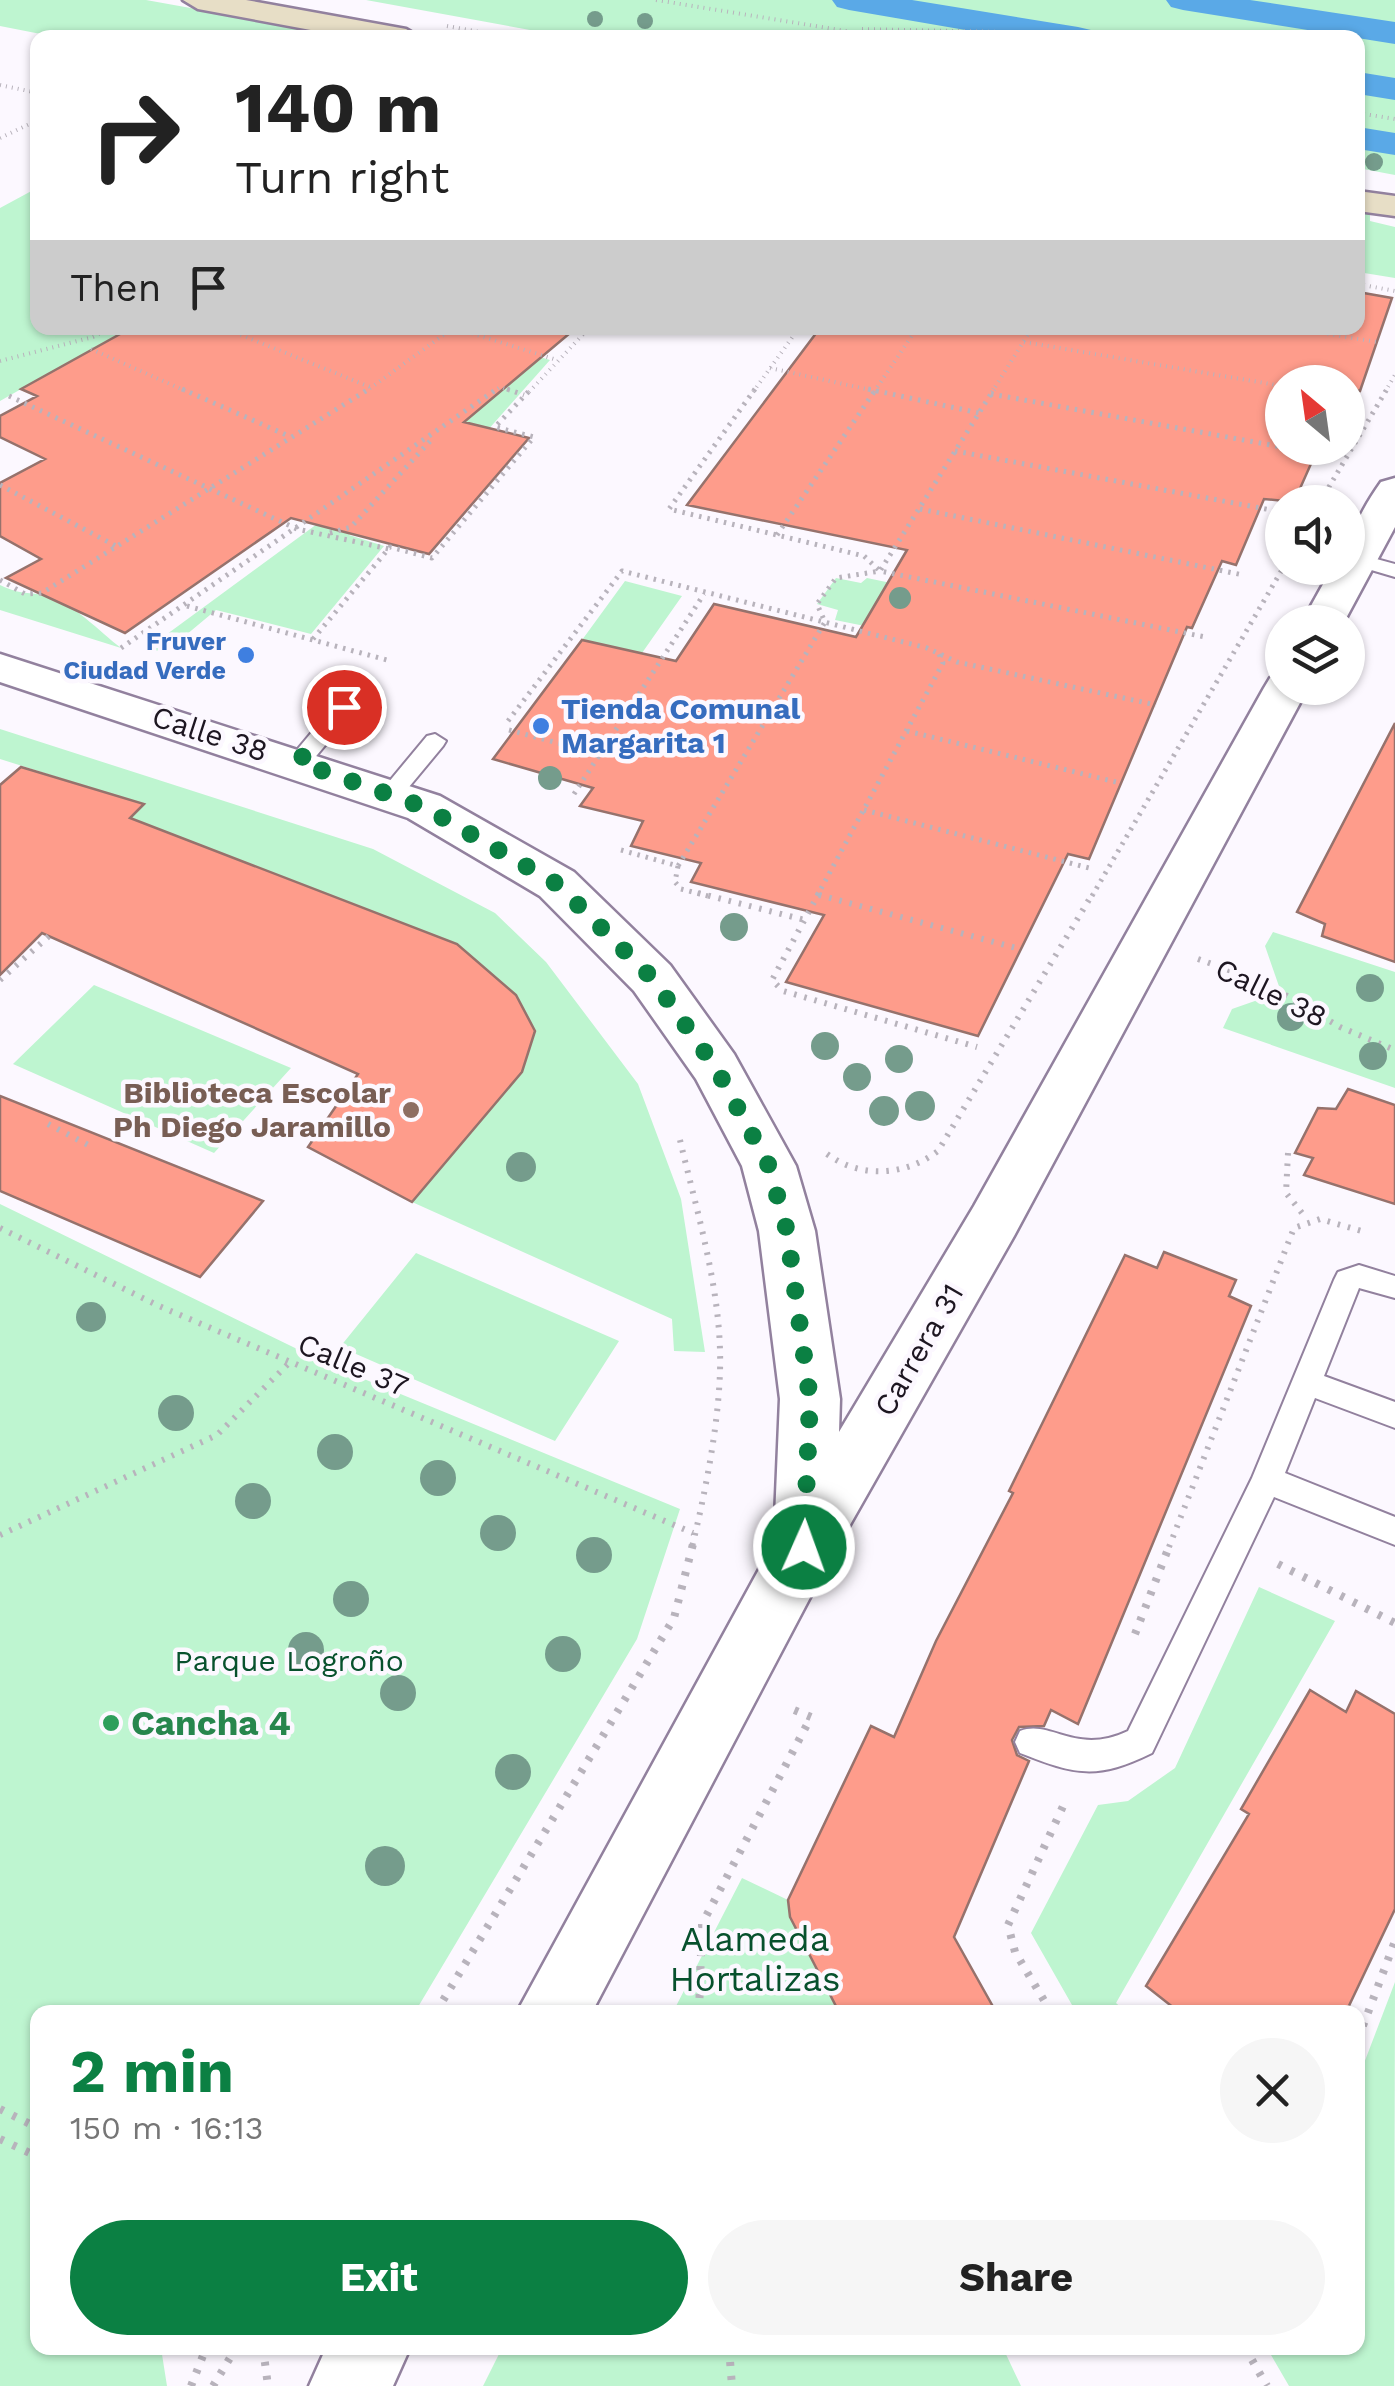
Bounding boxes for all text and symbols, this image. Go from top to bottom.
text: 140 m [235,67,441,149]
icon: right [70,70,200,200]
text: Turn right [235,151,449,204]
icon: arrive [181,260,236,315]
text: Then [70,266,161,310]
north arrow [1265,365,1365,465]
map controls [1265,365,1365,705]
button: sound [1265,485,1365,585]
button: layers [1265,605,1365,705]
place label: Fruver Ciudad Verde [63,627,226,685]
marker: Fruver Ciudad Verde [235,644,257,666]
pin [302,665,387,750]
icon: arrive [317,680,372,735]
place label: Tienda Comunal Margarita 1 [561,691,801,760]
street label: Calle 38 [148,698,272,769]
marker: Tienda Comunal Margarita 1 [530,715,552,737]
street label: Calle 38 [1210,951,1333,1034]
place label: Biblioteca Escolar Ph Diego Jaramillo [113,1075,391,1144]
marker: Biblioteca Escolar Ph Diego Jaramillo [400,1099,422,1121]
street label: Carrera 31 [867,1278,970,1422]
street label: Calle 37 [293,1326,414,1403]
position arrow [752,1495,856,1599]
park label: Parque Logroño [174,1643,404,1678]
place label: Cancha 4 [131,1702,291,1744]
marker: Cancha 4 [100,1712,122,1734]
park label: Alameda Hortalizas [669,1918,841,2000]
text: 2 min [70,2036,234,2107]
button: close [1220,2038,1325,2143]
text: 150 m · 16:13 [70,2109,263,2147]
button: Exit [70,2220,688,2335]
button: Share [708,2220,1325,2335]

